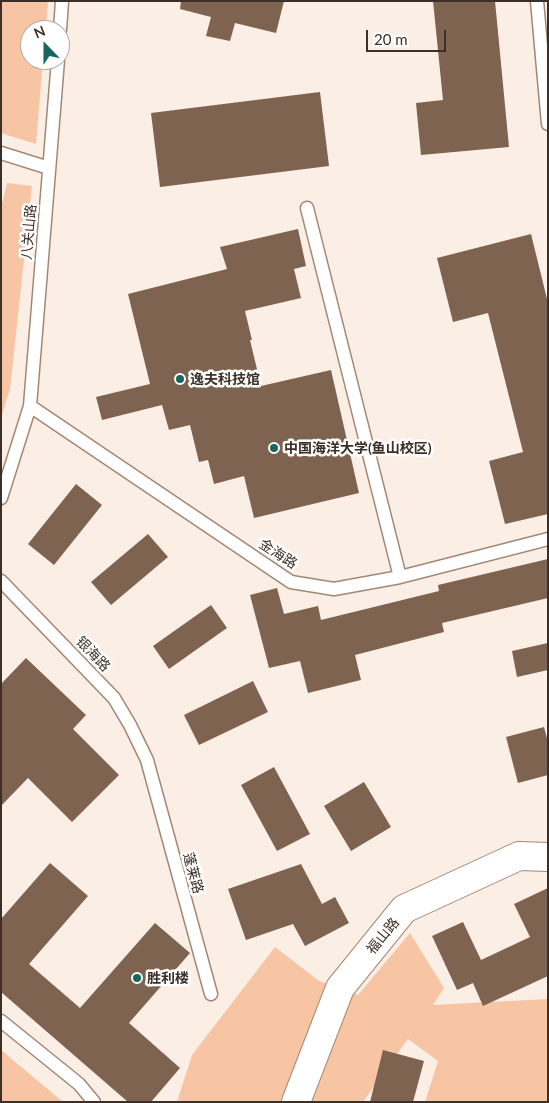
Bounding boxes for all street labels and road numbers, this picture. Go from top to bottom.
street label: 八关山路 [18,203,40,261]
street label: 金海路 [256,536,300,572]
street label: 银海路 [72,633,114,675]
street label: 蓬莱路 [179,851,207,895]
street label: 福山路 [363,914,403,958]

